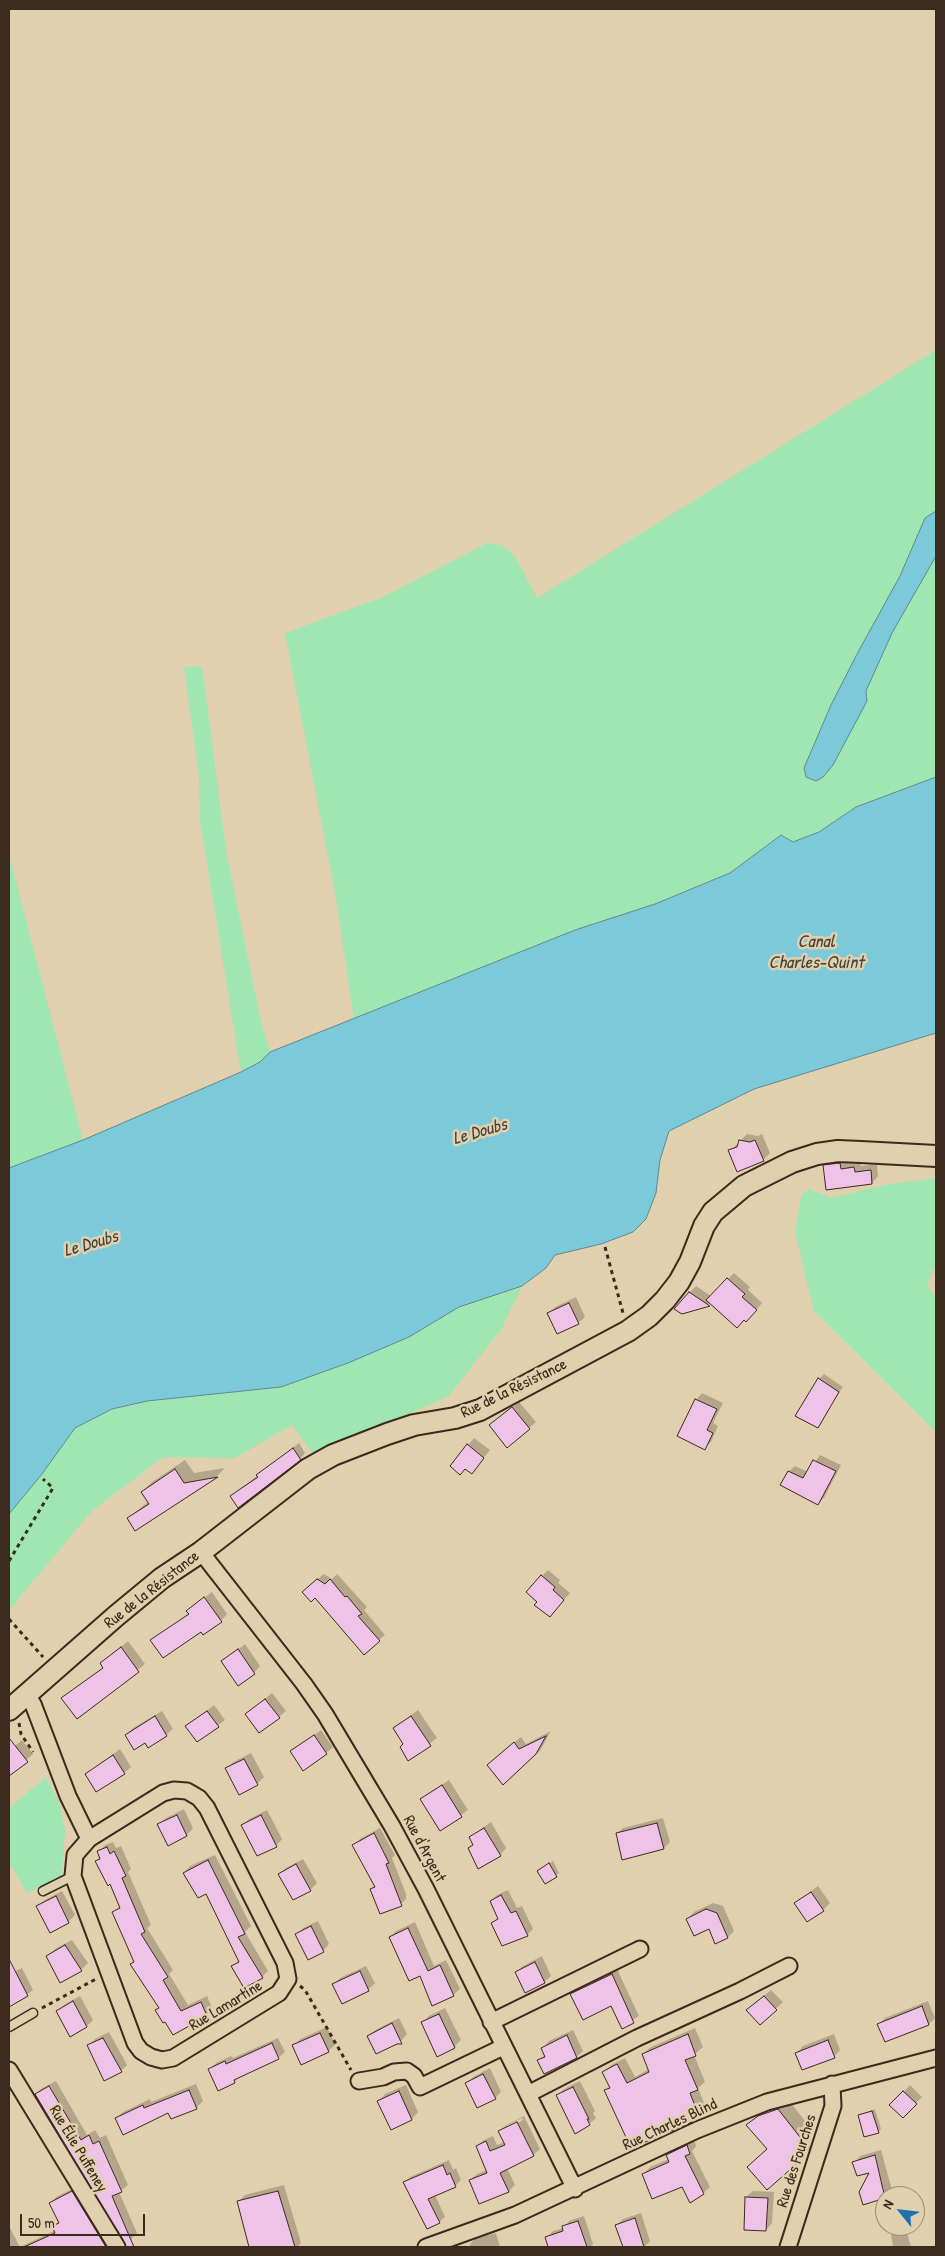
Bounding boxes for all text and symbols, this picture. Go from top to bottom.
water label: Canal Charles-Quint [769,931,863,974]
water label: Le Doubs [450,1114,510,1150]
water label: Le Doubs [61,1226,121,1262]
street label: Rue de la Résistance [458,1355,570,1423]
street label: Rue de la Résistance [101,1547,203,1633]
street label: Rue d'Argent [398,1812,450,1886]
street label: Rue Lamartine [186,1977,266,2035]
street label: Rue Charles Blind [620,2095,720,2155]
street label: Rue Élie Puffeney [45,2102,111,2196]
street label: Rue des Fourches [773,2112,821,2210]
north arrow [875,2186,925,2236]
text: N [877,2196,897,2212]
scale bar [22,2204,148,2236]
text: 50 m [28,2212,55,2233]

